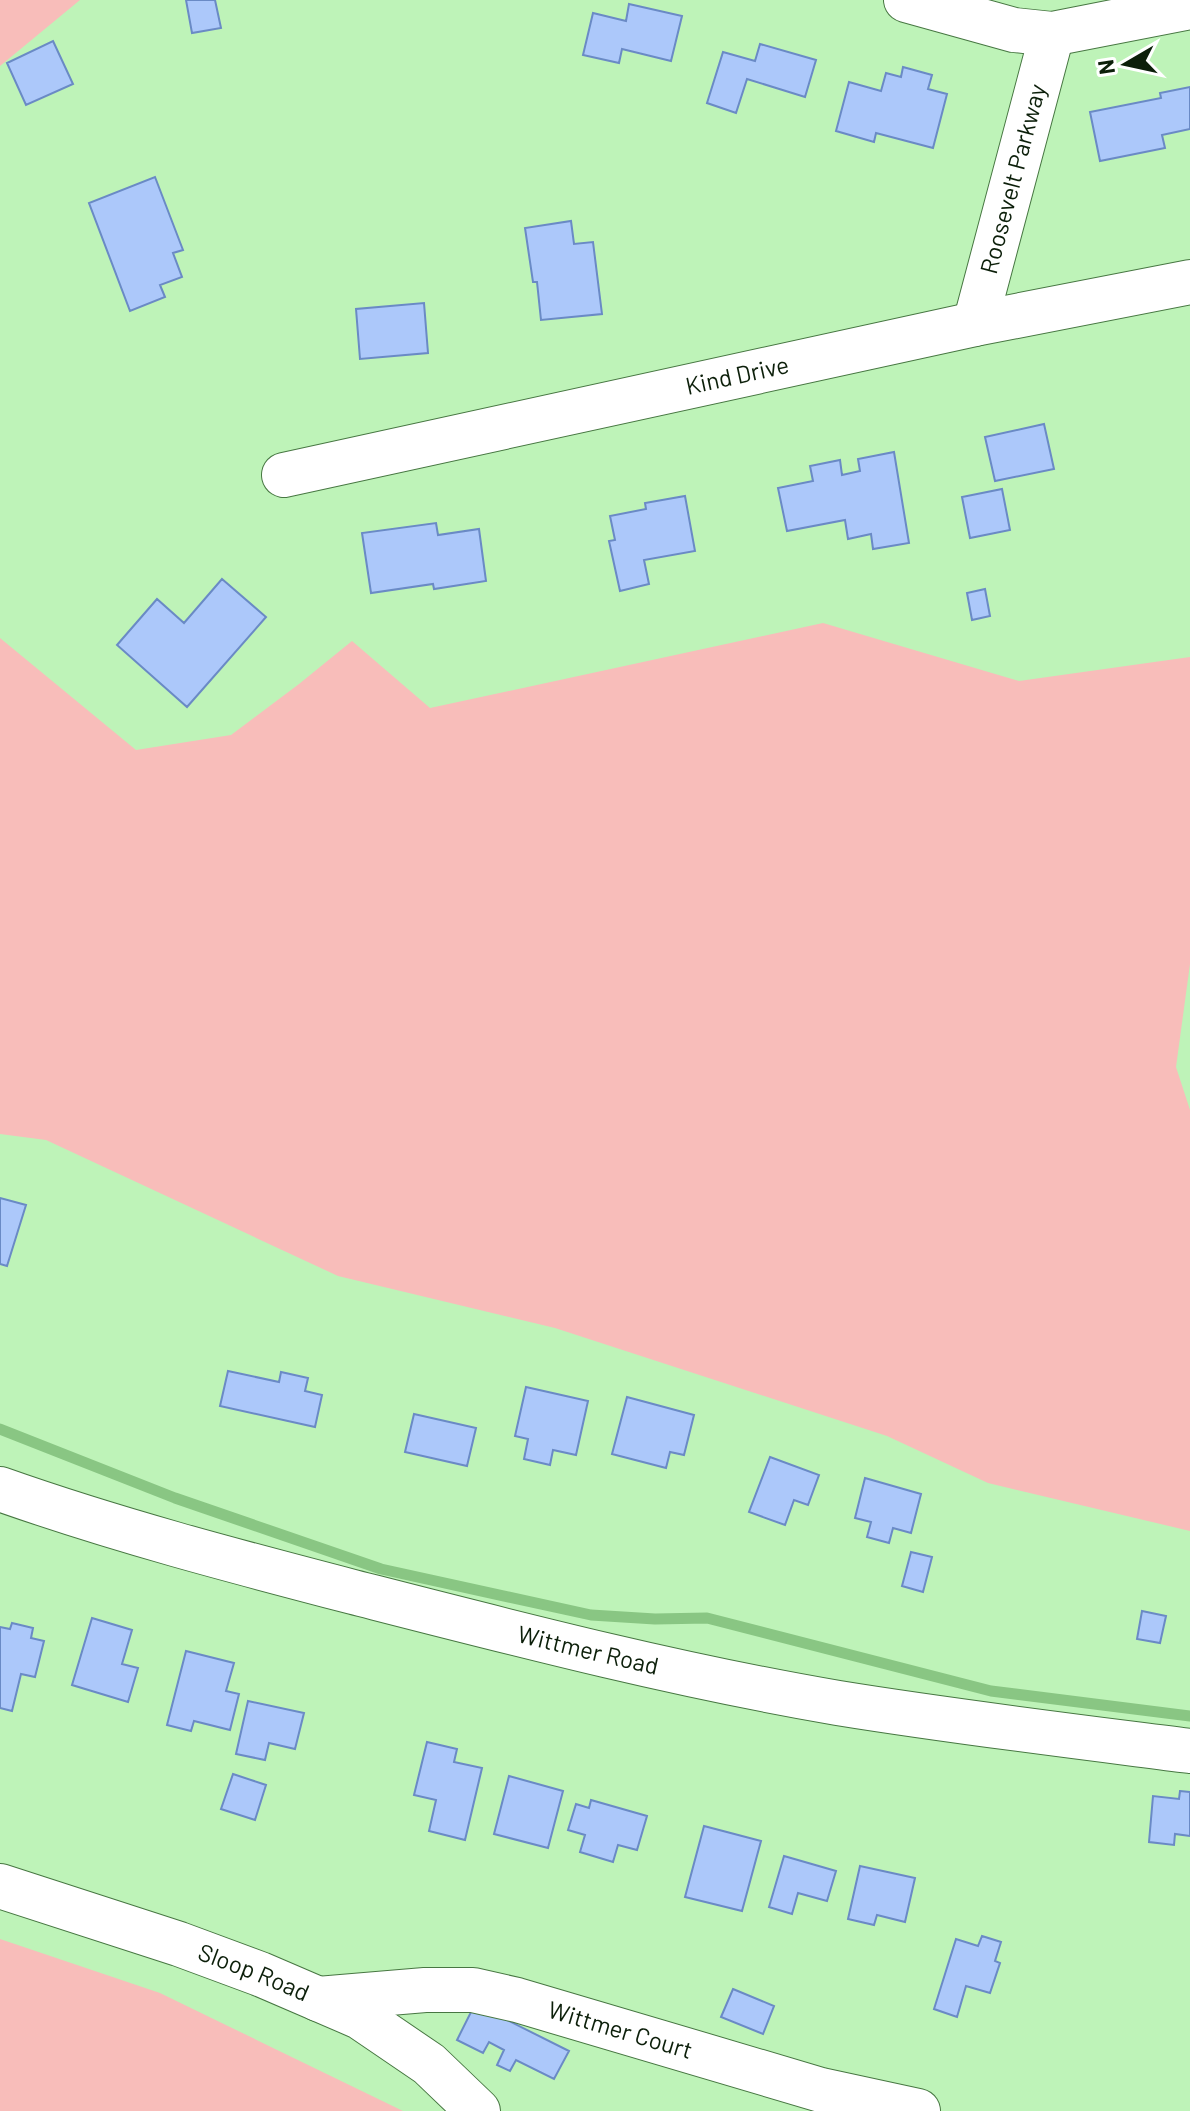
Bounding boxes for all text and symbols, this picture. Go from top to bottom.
north arrow [1086,24,1166,104]
text: N [1091,58,1119,77]
street label: Roosevelt Parkway [973,81,1051,277]
street label: Kind Drive [683,349,791,400]
street label: Wittmer Road [515,1618,661,1680]
street label: Sloop Road [195,1936,314,2006]
street label: Wittmer Court [545,1994,696,2064]

